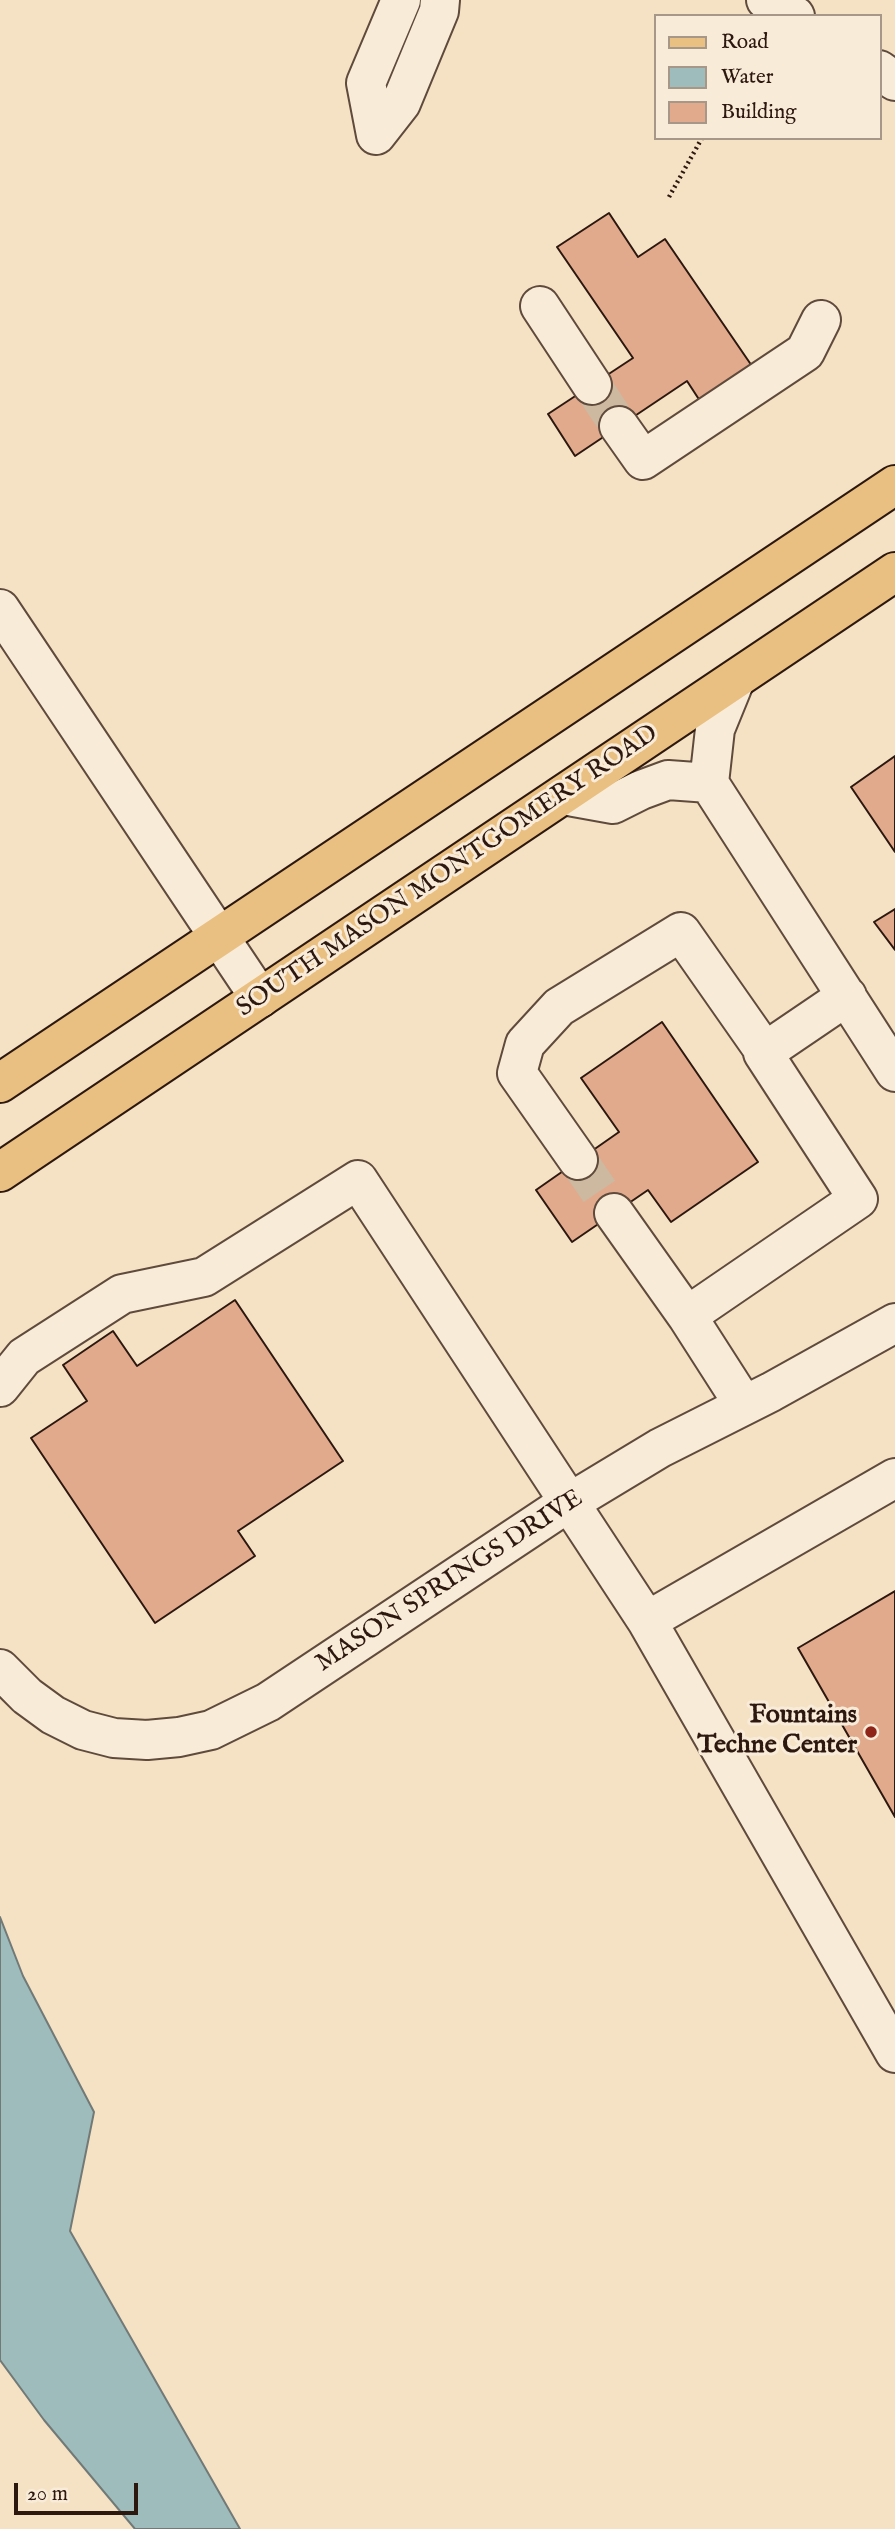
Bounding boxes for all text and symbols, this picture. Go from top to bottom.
legend [654,14,881,140]
text: Road [721,29,768,56]
text: Water [721,64,773,91]
text: Building [721,99,796,126]
street label: SOUTH MASON MONTGOMERY ROAD [232,719,664,1025]
street label: MASON SPRINGS DRIVE [311,1484,589,1680]
place label: Fountains Techne Center [697,1701,857,1762]
marker: Fountains Techne Center [863,1724,879,1740]
scale bar [18,2470,142,2514]
text: 20 m [27,2481,68,2508]

